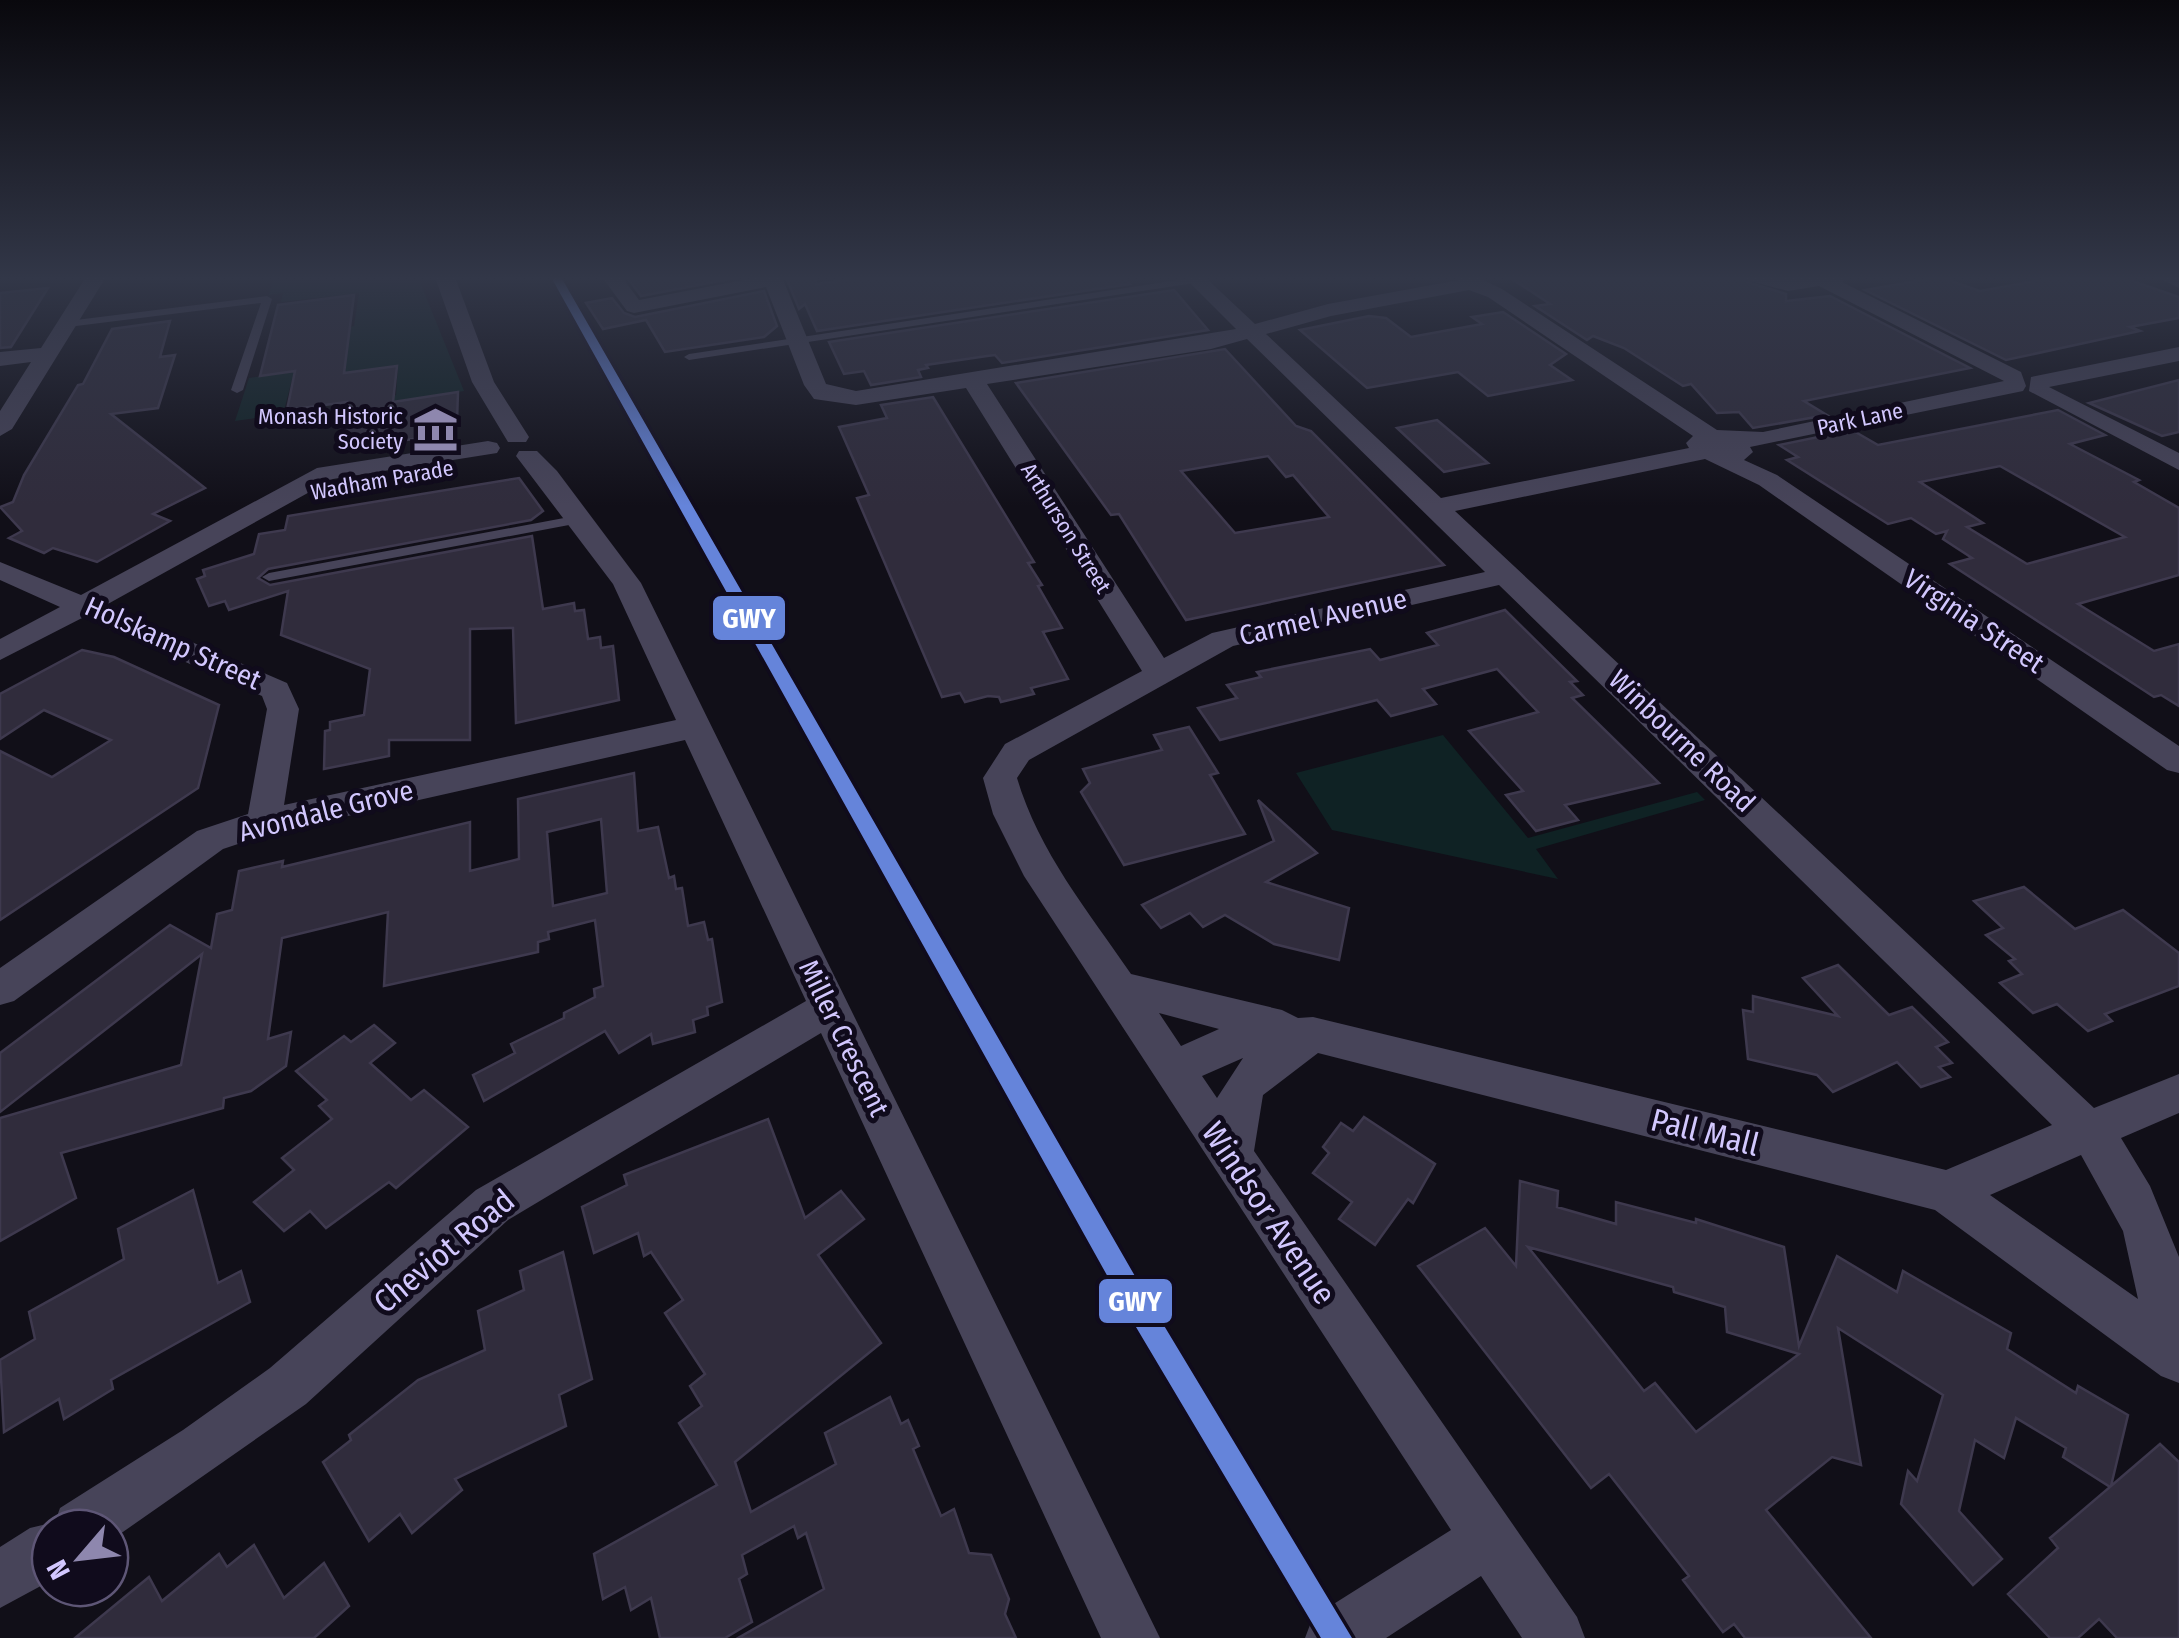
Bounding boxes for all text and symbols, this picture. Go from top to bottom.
street label: Park Lane [1815,397,1905,441]
place label: Monash Historic Society [258,403,404,455]
museum icon: Monash Historic Society [412,405,460,453]
street label: Wadham Parade [309,454,455,506]
street label: Arthurson Street [1015,458,1117,599]
street label: Virginia Street [1898,562,2051,680]
street label: Carmel Avenue [1236,582,1410,652]
street label: Holskamp Street [80,589,267,697]
line badge: GWY [711,594,787,642]
text: GWY [722,602,776,635]
street label: Winbourne Road [1602,663,1762,819]
street label: Avondale Grove [235,773,417,849]
street label: Miller Crescent [792,955,896,1122]
street label: Pall Mall [1647,1100,1763,1164]
street label: Windsor Avenue [1194,1115,1344,1311]
street label: Cheviot Road [366,1181,522,1321]
line badge: GWY [1097,1277,1174,1325]
text: GWY [1108,1285,1162,1318]
north arrow [30,1508,130,1608]
text: N [40,1554,77,1585]

